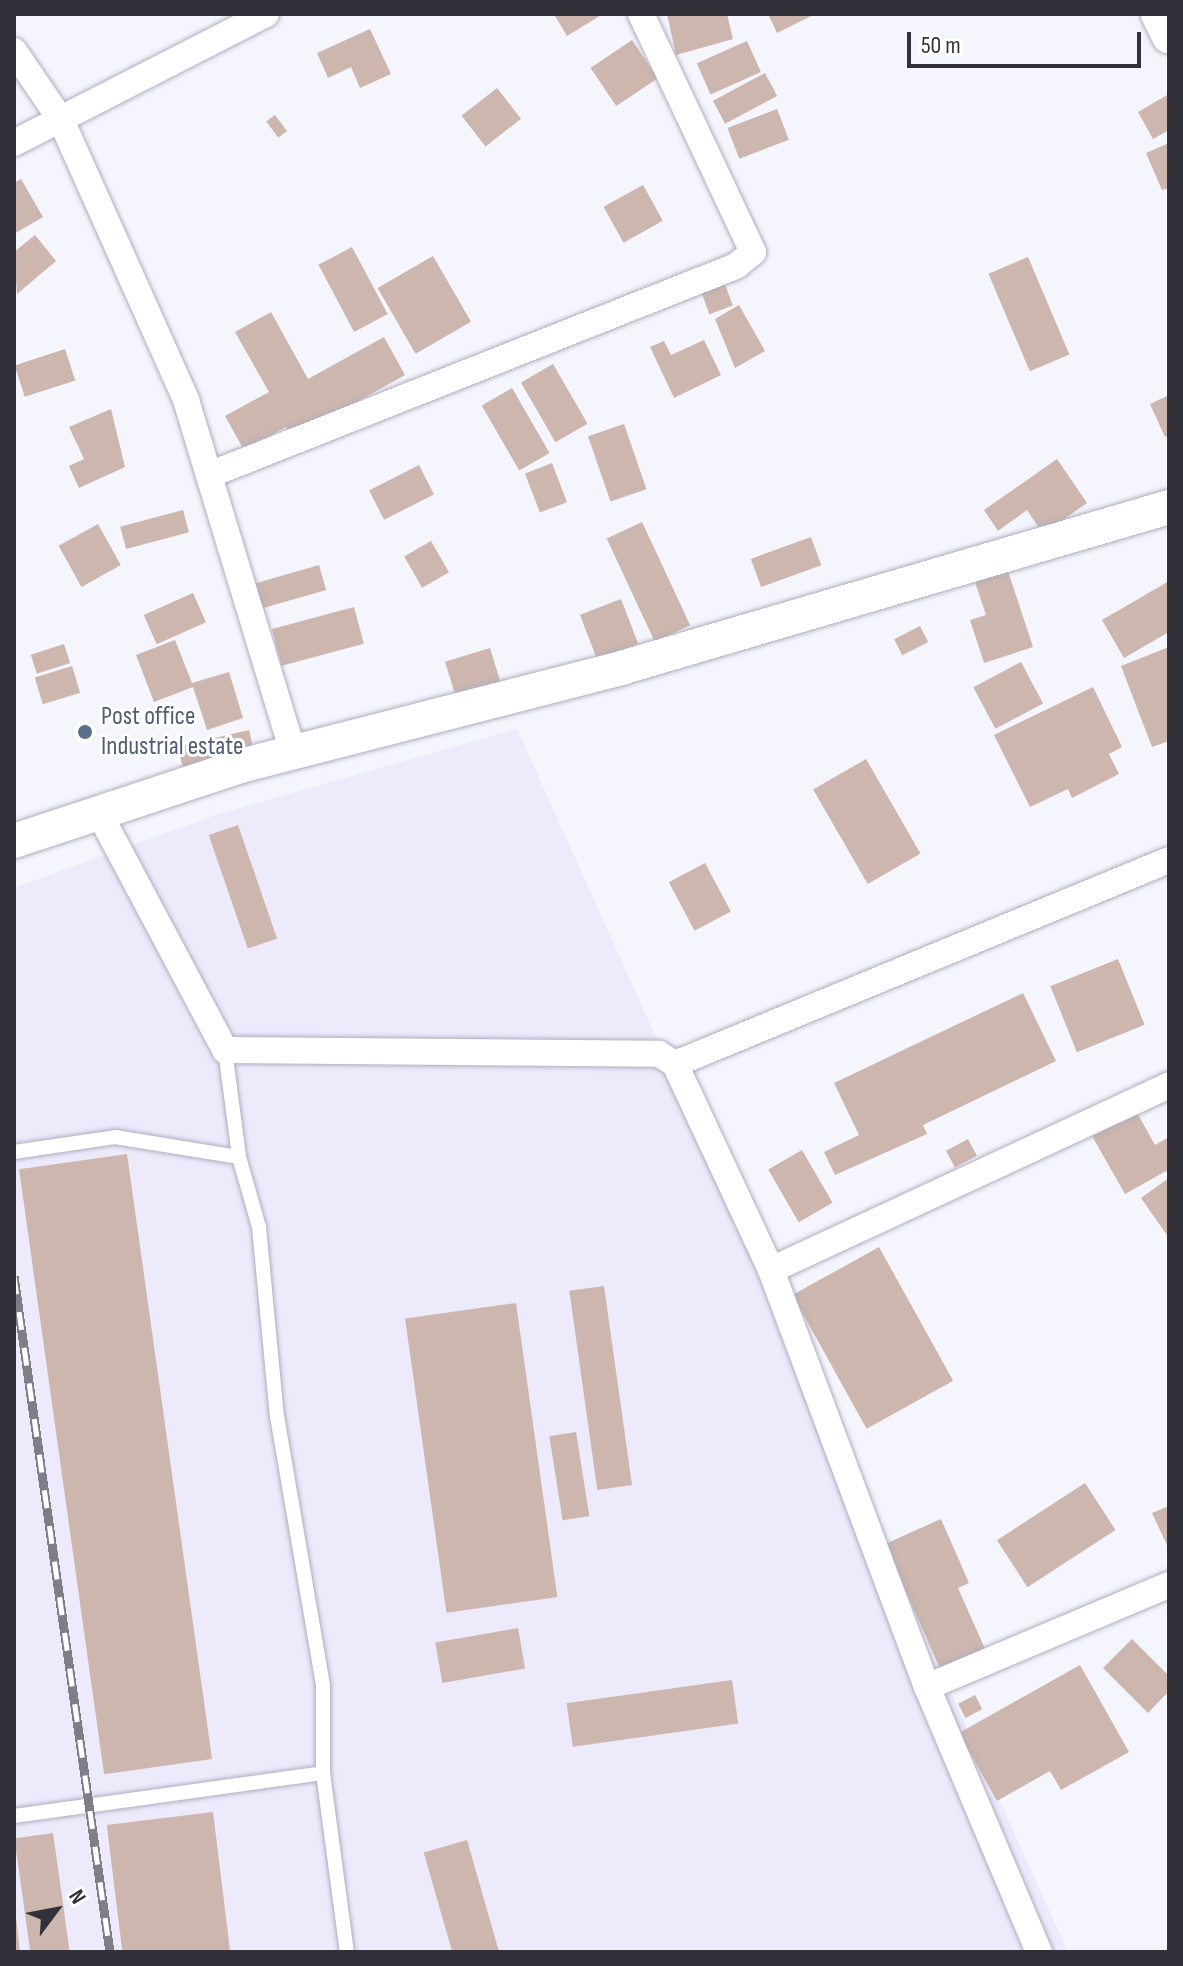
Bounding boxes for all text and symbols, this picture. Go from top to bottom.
scale bar [911,16,1145,66]
text: 50 m [921,31,961,60]
place label: Post office Industrial estate [101,701,243,762]
marker: Post office Industrial estate [76,723,94,741]
north arrow [16,1870,96,1950]
text: N [62,1885,91,1909]

